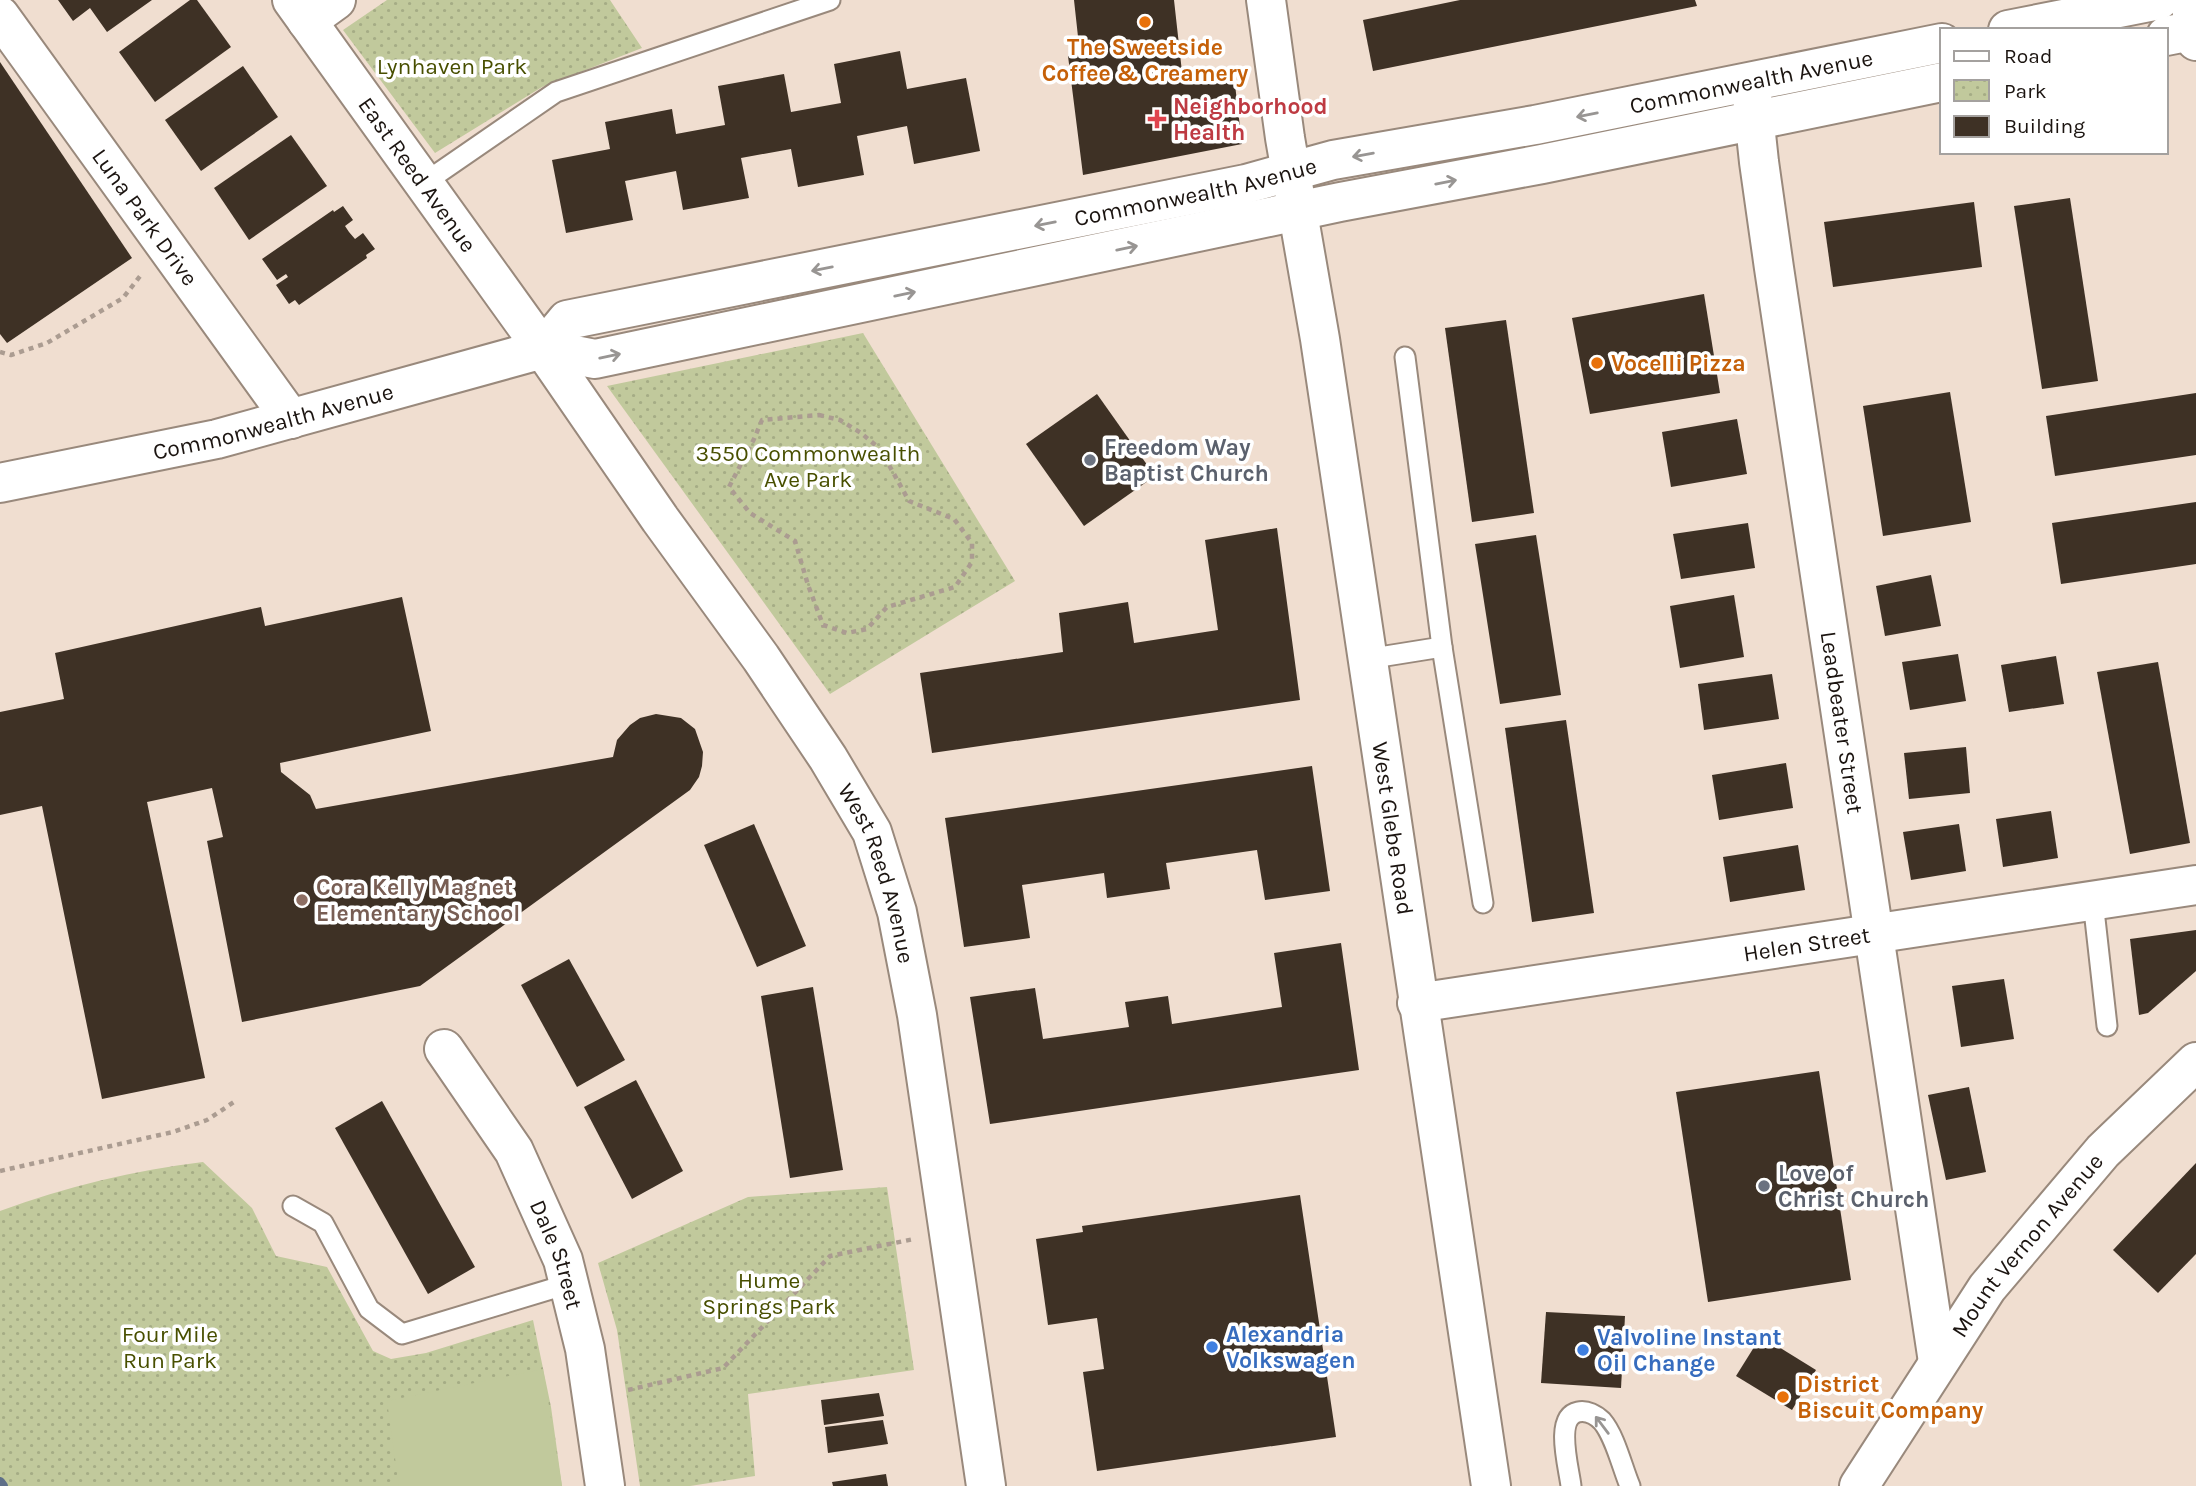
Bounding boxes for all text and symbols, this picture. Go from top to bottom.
marker: The Sweetside Coffee & Creamery [1137,14,1153,30]
legend [1940,28,2168,154]
place label: The Sweetside Coffee & Creamery [1042,34,1249,87]
street label: Commonwealth Avenue [1627,44,1875,119]
text: Road [2004,44,2052,68]
park label: Lynhaven Park [377,53,527,80]
text: Park [2004,79,2047,103]
street label: East Reed Avenue [353,92,482,257]
place label: Neighborhood Health [1173,93,1328,146]
one-way arrow [1576,108,1599,122]
marker: Neighborhood Health [1147,109,1167,129]
text: Building [2004,114,2085,138]
street label: Luna Park Drive [87,143,204,291]
one-way arrow [1352,149,1375,162]
street label: Commonwealth Avenue [1072,152,1320,232]
one-way arrow [1434,175,1457,189]
one-way arrow [1034,218,1057,231]
one-way arrow [1116,240,1138,253]
one-way arrow [811,262,834,276]
one-way arrow [893,287,916,301]
one-way arrow [598,348,621,362]
place label: Vocelli Pizza [1611,350,1746,377]
marker: Vocelli Pizza [1589,355,1605,371]
street label: Commonwealth Avenue [150,377,396,465]
place label: Freedom Way Baptist Church [1104,434,1269,487]
park label: 3550 Commonwealth Ave Park [696,440,920,493]
marker: Freedom Way Baptist Church [1082,452,1098,468]
street label: Leadbeater Street [1815,629,1869,816]
street label: West Glebe Road [1367,740,1419,917]
street label: West Reed Avenue [833,778,920,966]
place label: Cora Kelly Magnet Elementary School [316,874,520,927]
marker: Cora Kelly Magnet Elementary School [294,892,310,908]
street label: Helen Street [1741,921,1872,967]
street label: Mount Vernon Avenue [1945,1148,2109,1342]
place label: Love of Christ Church [1778,1160,1929,1213]
marker: Love of Christ Church [1756,1178,1772,1194]
street label: Dale Street [524,1196,588,1312]
park label: Hume Springs Park [702,1267,836,1320]
park label: Four Mile Run Park [122,1321,218,1374]
place label: Alexandria Volkswagen [1226,1321,1356,1374]
place label: Valvoline Instant Oil Change [1597,1324,1782,1377]
marker: Alexandria Volkswagen [1204,1339,1220,1355]
marker: Valvoline Instant Oil Change [1575,1342,1591,1358]
place label: District Biscuit Company [1797,1371,1984,1424]
marker: District Biscuit Company [1775,1389,1791,1405]
one-way arrow [1594,1416,1609,1434]

